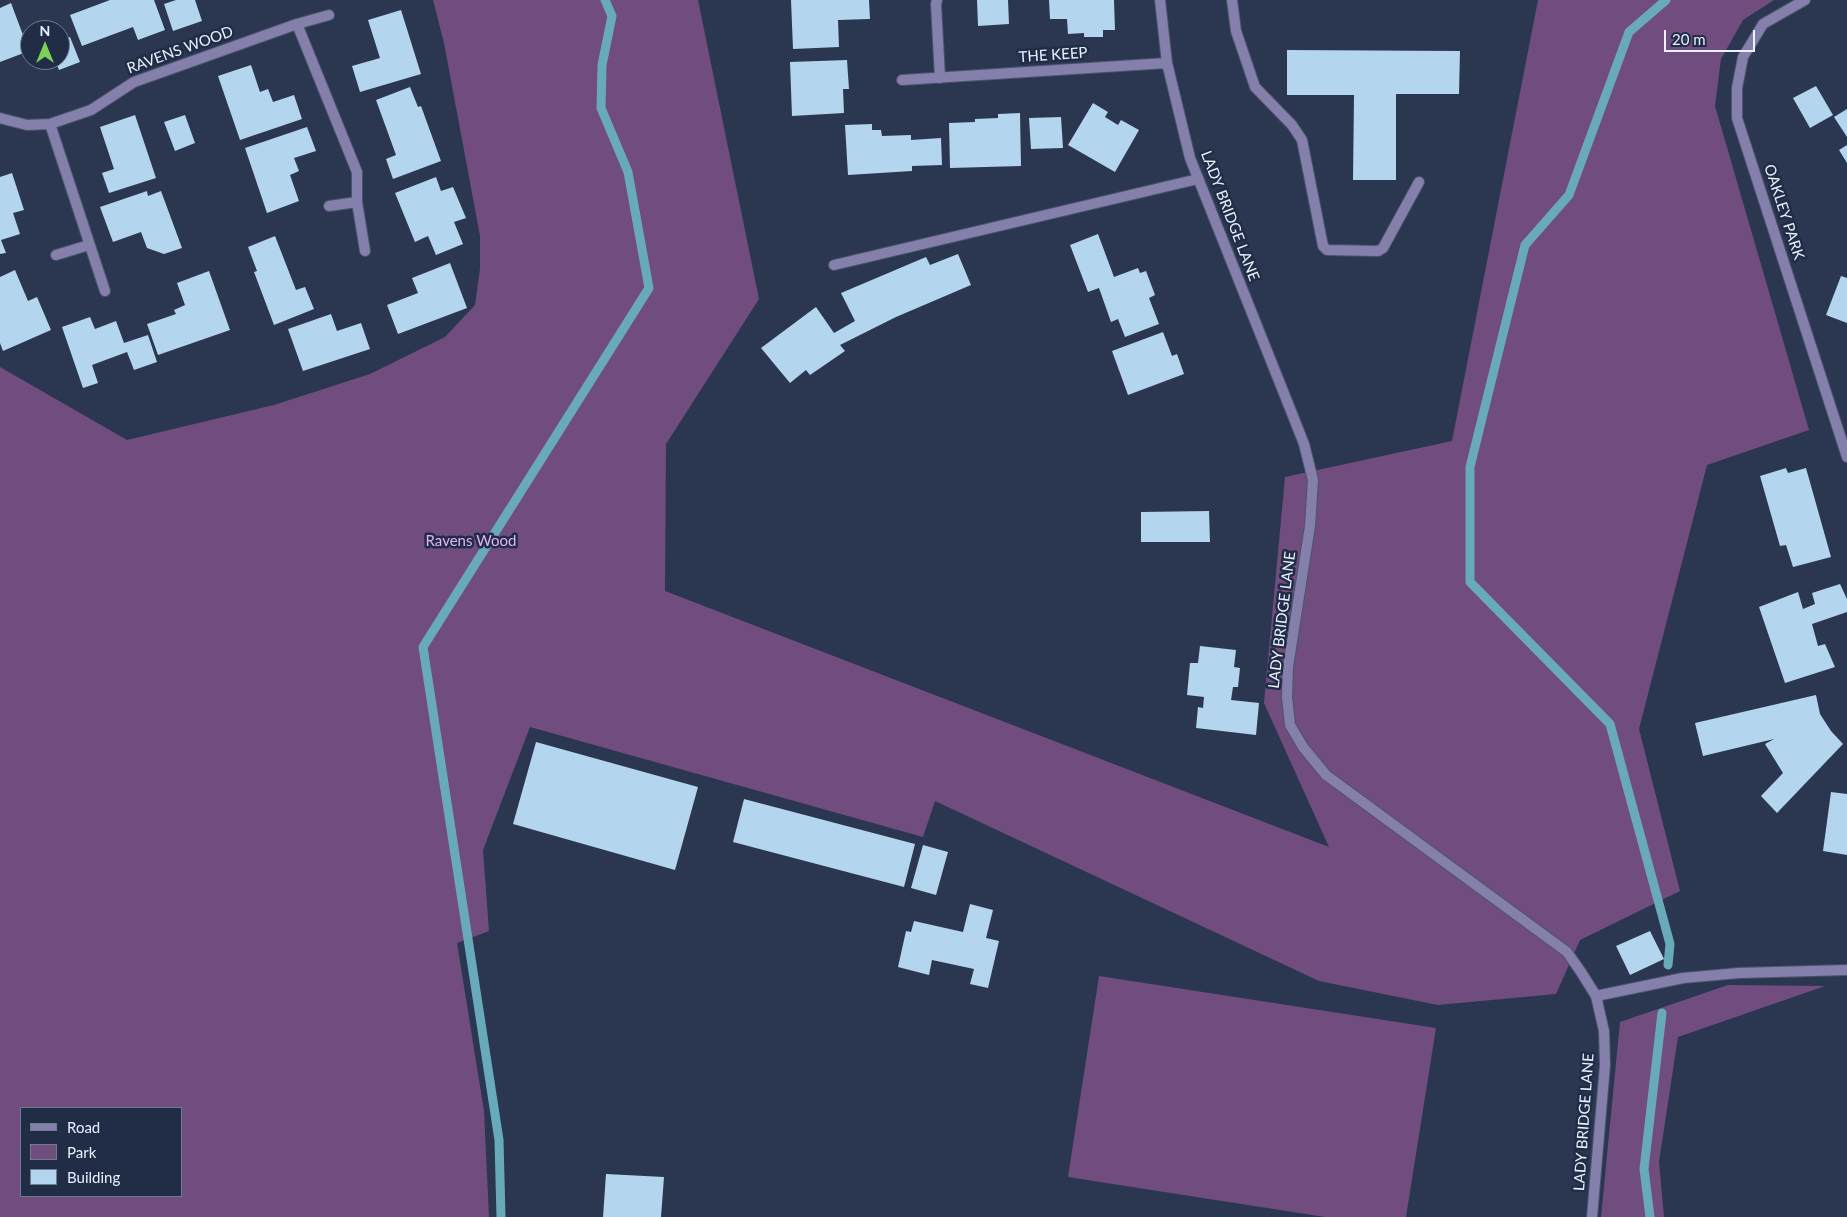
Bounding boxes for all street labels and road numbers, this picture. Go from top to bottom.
street label: RAVENS WOOD [124,22,236,78]
street label: THE KEEP [1018,44,1088,66]
street label: LADY BRIDGE LANE [1197,148,1263,284]
street label: OAKLEY PARK [1760,162,1808,262]
street label: LADY BRIDGE LANE [1265,550,1299,690]
street label: LADY BRIDGE LANE [1570,1053,1598,1191]

